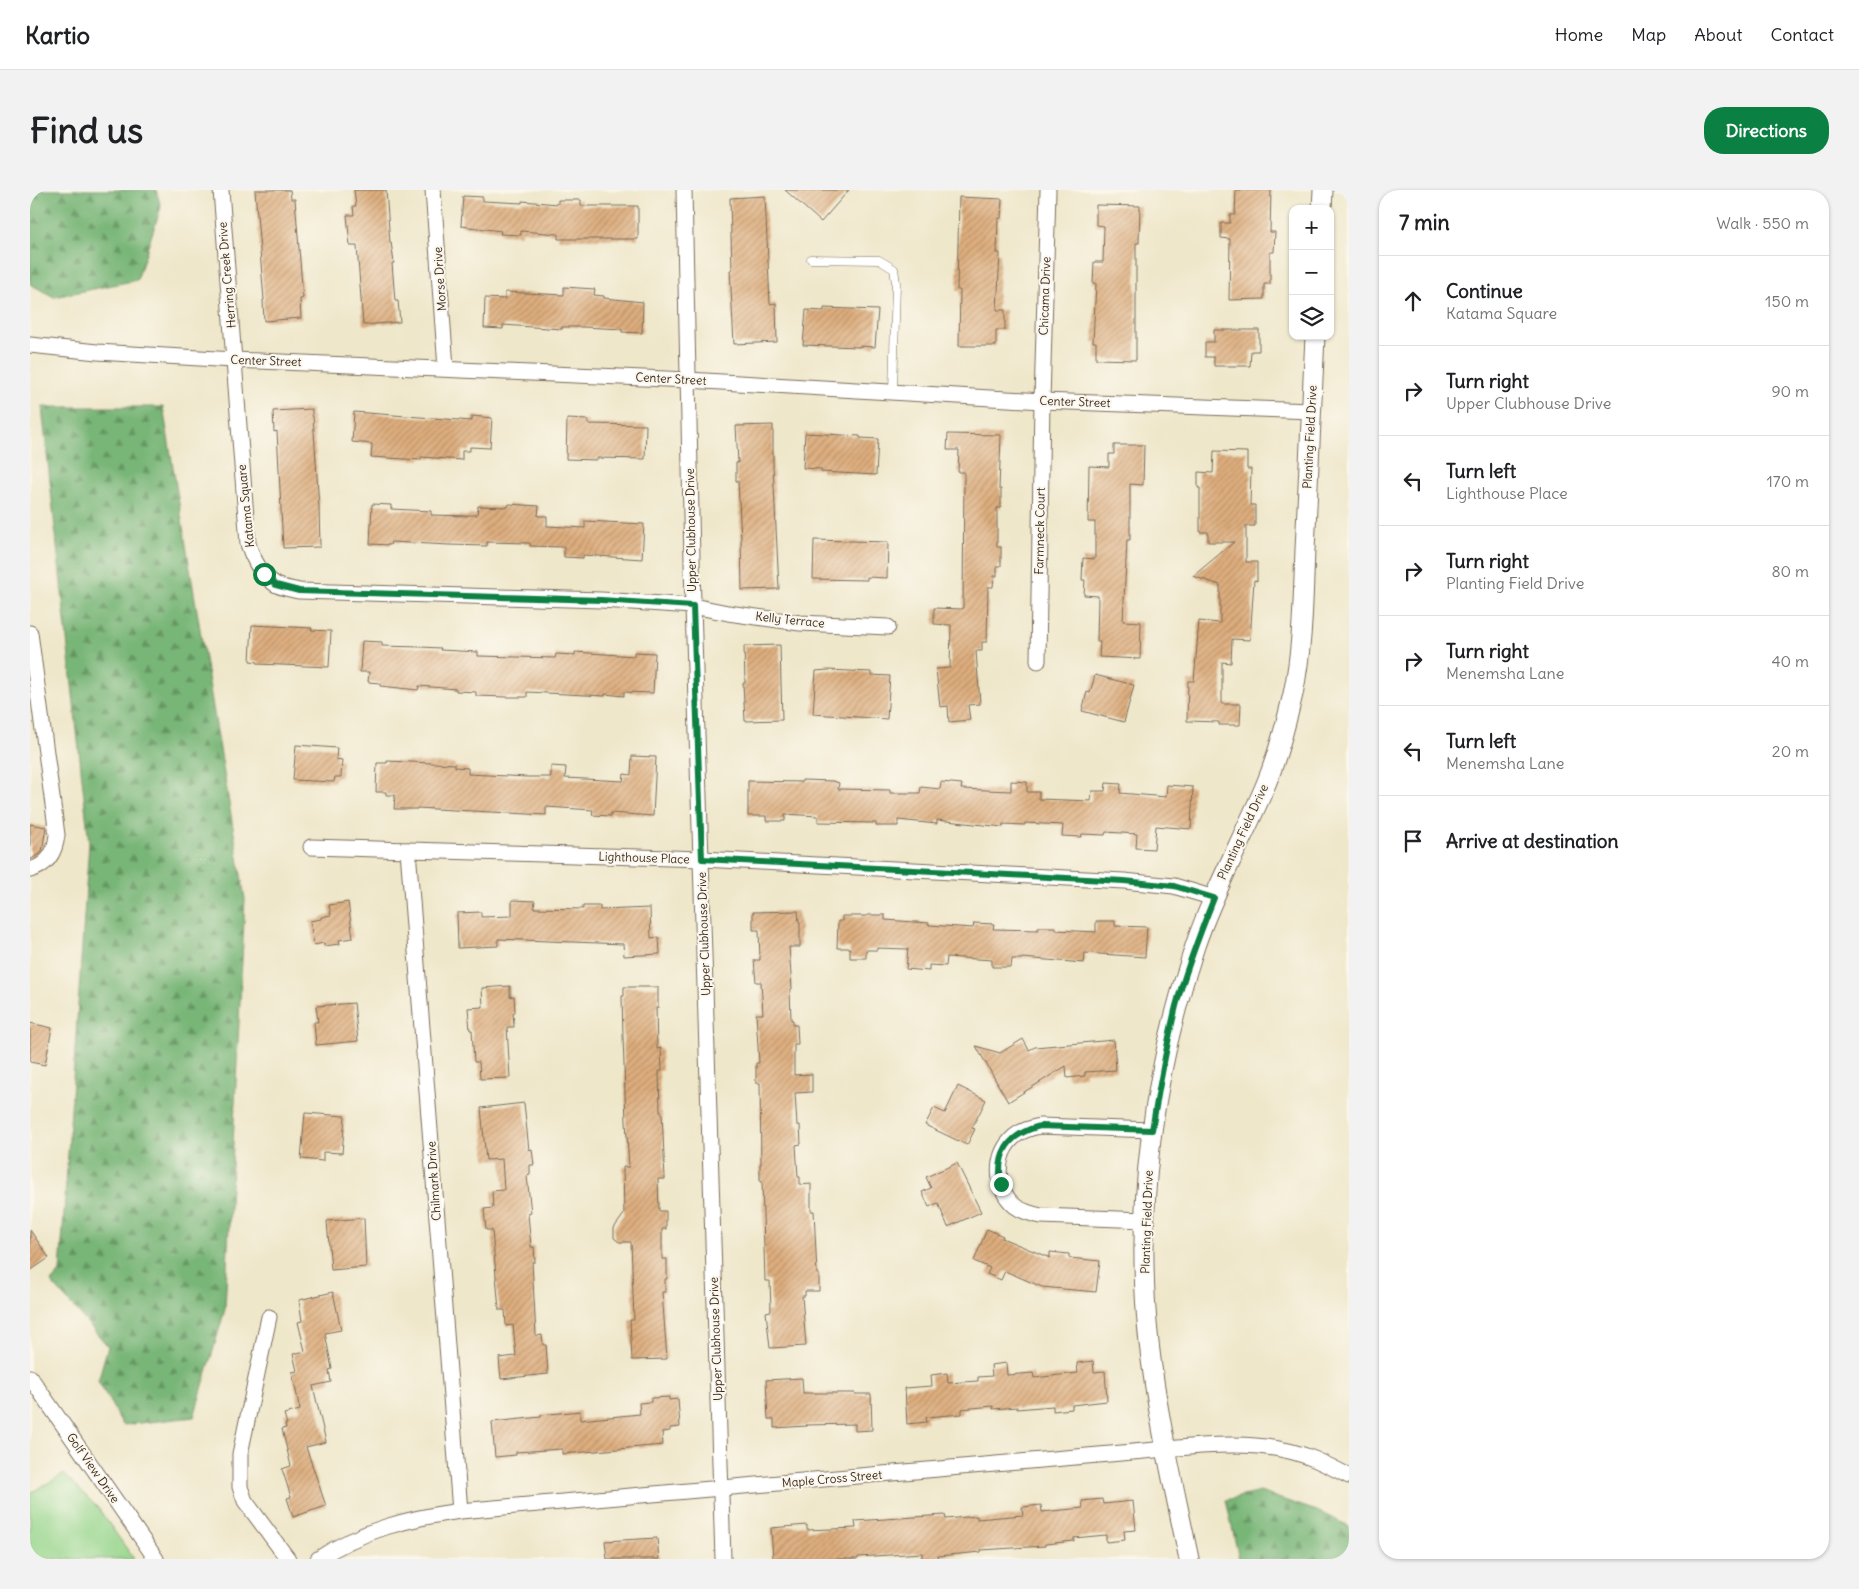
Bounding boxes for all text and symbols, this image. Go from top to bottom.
text: Kartio [25,20,90,50]
text: Home [1555,23,1603,46]
text: Map [1631,23,1666,46]
text: About [1694,23,1742,46]
text: Contact [1770,23,1834,46]
button: Directions [1704,107,1829,154]
text: Find us [30,108,143,152]
map controls [1289,205,1334,340]
button: + [1289,205,1334,250]
text: 7 min [1399,209,1450,236]
text: Walk · 550 m [1716,213,1809,233]
street label: Herring Creek Drive [214,221,239,329]
street label: Morse Drive [430,246,449,312]
button: − [1289,250,1334,295]
street label: Chicama Drive [1036,256,1053,336]
text: Continue [1446,279,1523,303]
icon: ahead [1399,287,1427,315]
text: 150 m [1765,291,1809,311]
button: layers [1289,295,1334,340]
text: Katama Square [1446,303,1557,323]
street label: Center Street [230,352,302,369]
street label: Center Street [635,369,707,388]
text: Turn right [1446,369,1529,393]
icon: right [1399,377,1427,405]
text: 90 m [1771,381,1809,401]
street label: Planting Field Drive [1299,385,1320,489]
street label: Center Street [1039,393,1111,410]
text: Upper Clubhouse Drive [1446,393,1611,413]
text: Turn left [1446,459,1516,483]
street label: Katama Square [234,464,257,548]
icon: left [1399,467,1427,495]
street label: Upper Clubhouse Drive [682,468,699,592]
text: 170 m [1766,471,1809,491]
text: Lighthouse Place [1446,483,1568,503]
street label: Farmneck Court [1031,487,1048,575]
text: Turn right [1446,549,1529,573]
icon: right [1399,557,1427,585]
text: 80 m [1771,561,1809,581]
route start [253,563,276,586]
text: Planting Field Drive [1446,573,1584,593]
street label: Kelly Terrace [755,608,825,631]
text: Turn right [1446,639,1529,663]
icon: right [1399,647,1427,675]
text: 40 m [1771,651,1809,671]
text: Menemsha Lane [1446,663,1564,683]
text: Turn left [1446,729,1516,753]
icon: left [1399,737,1427,765]
text: 20 m [1772,741,1809,761]
text: Menemsha Lane [1446,753,1564,773]
street label: Planting Field Drive [1214,782,1271,882]
icon: arrive [1399,827,1427,855]
text: Arrive at destination [1446,829,1619,853]
street label: Lighthouse Place [598,848,690,867]
street label: Upper Clubhouse Drive [694,872,713,996]
street label: Chilmark Drive [423,1141,444,1221]
street label: Planting Field Drive [1137,1170,1156,1274]
route end [990,1173,1013,1196]
street label: Upper Clubhouse Drive [706,1277,725,1401]
street label: Golf View Drive [64,1430,123,1506]
street label: Maple Cross Street [781,1467,883,1490]

